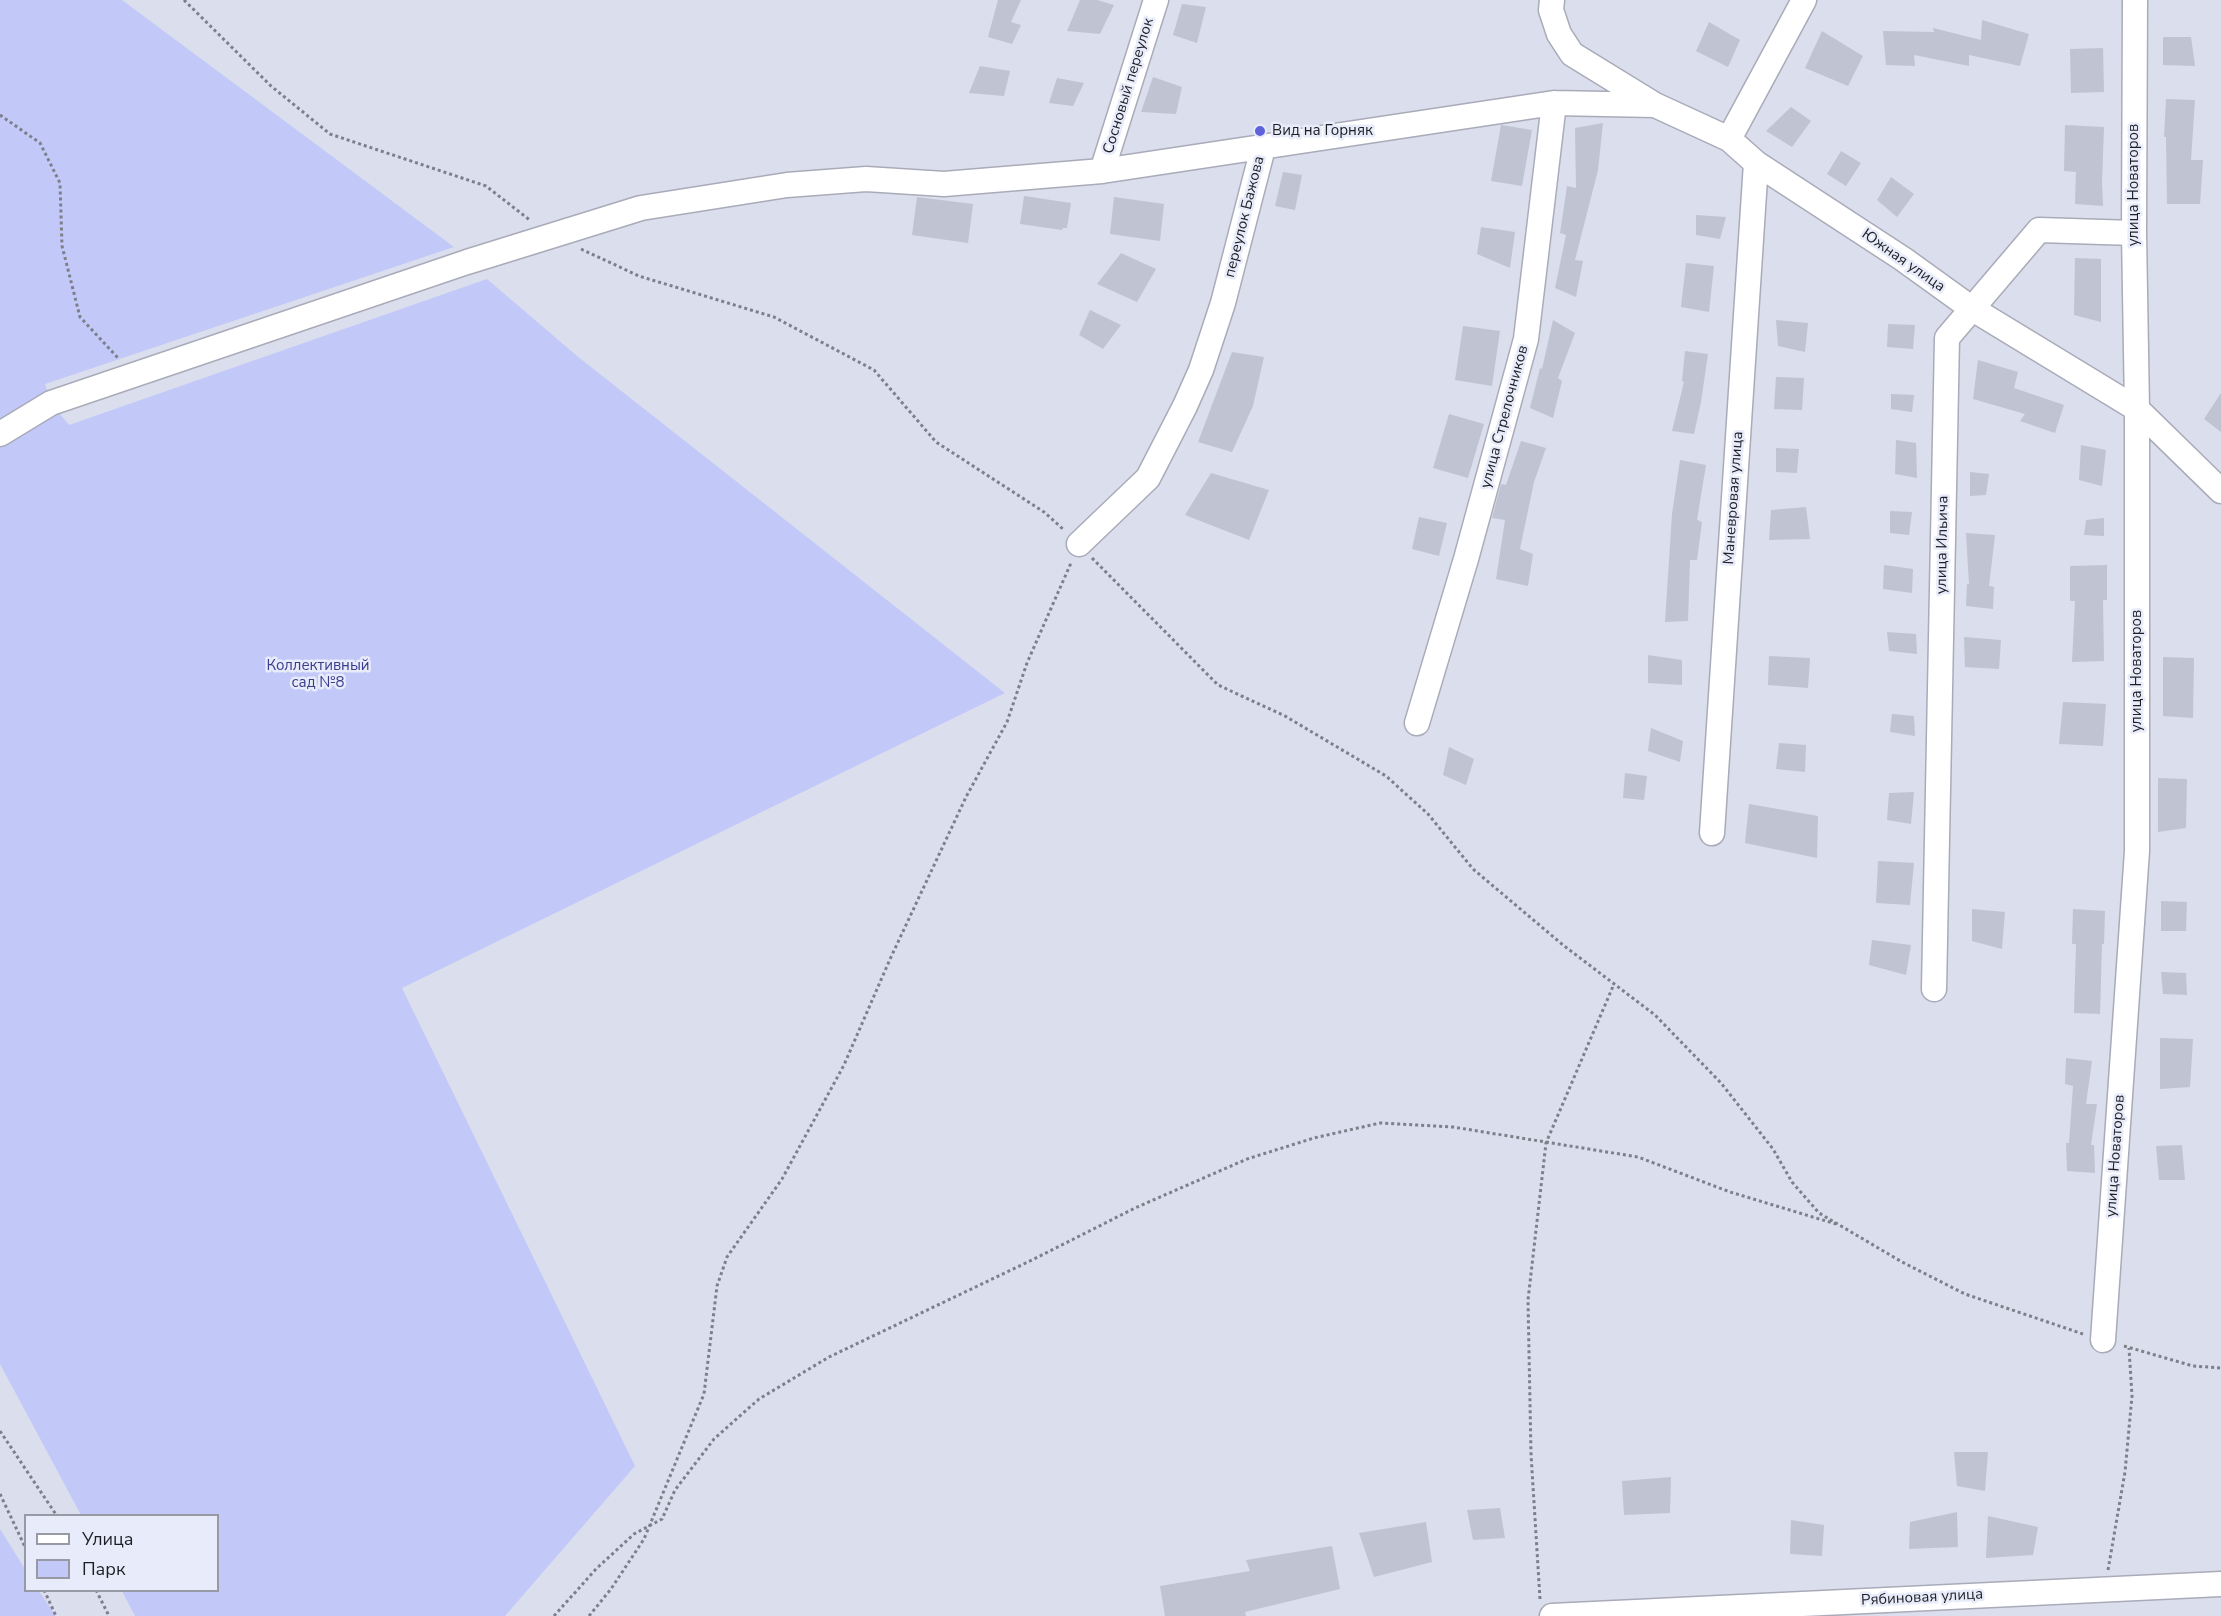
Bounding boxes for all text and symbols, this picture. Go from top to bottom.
street label: Сосновый переулок [1100,16,1158,156]
place label: Вид на Горняк [1272,122,1373,140]
marker: Вид на Горняк [1253,124,1267,138]
street label: улица Новаторов [2125,124,2143,246]
street label: переулок Бажова [1221,154,1269,280]
street label: Южная улица [1858,226,1948,296]
street label: улица Стрелочников [1477,344,1533,490]
street label: Маневровая улица [1720,431,1748,565]
street label: улица Ильича [1933,496,1953,594]
street label: улица Новаторов [2128,610,2146,732]
park label: Коллективный сад №8 [266,657,370,692]
street label: улица Новаторов [2103,1094,2129,1218]
legend [24,1514,219,1592]
text: Улица [82,1527,133,1551]
text: Парк [82,1557,125,1581]
street label: Рябиновая улица [1861,1586,1983,1610]

